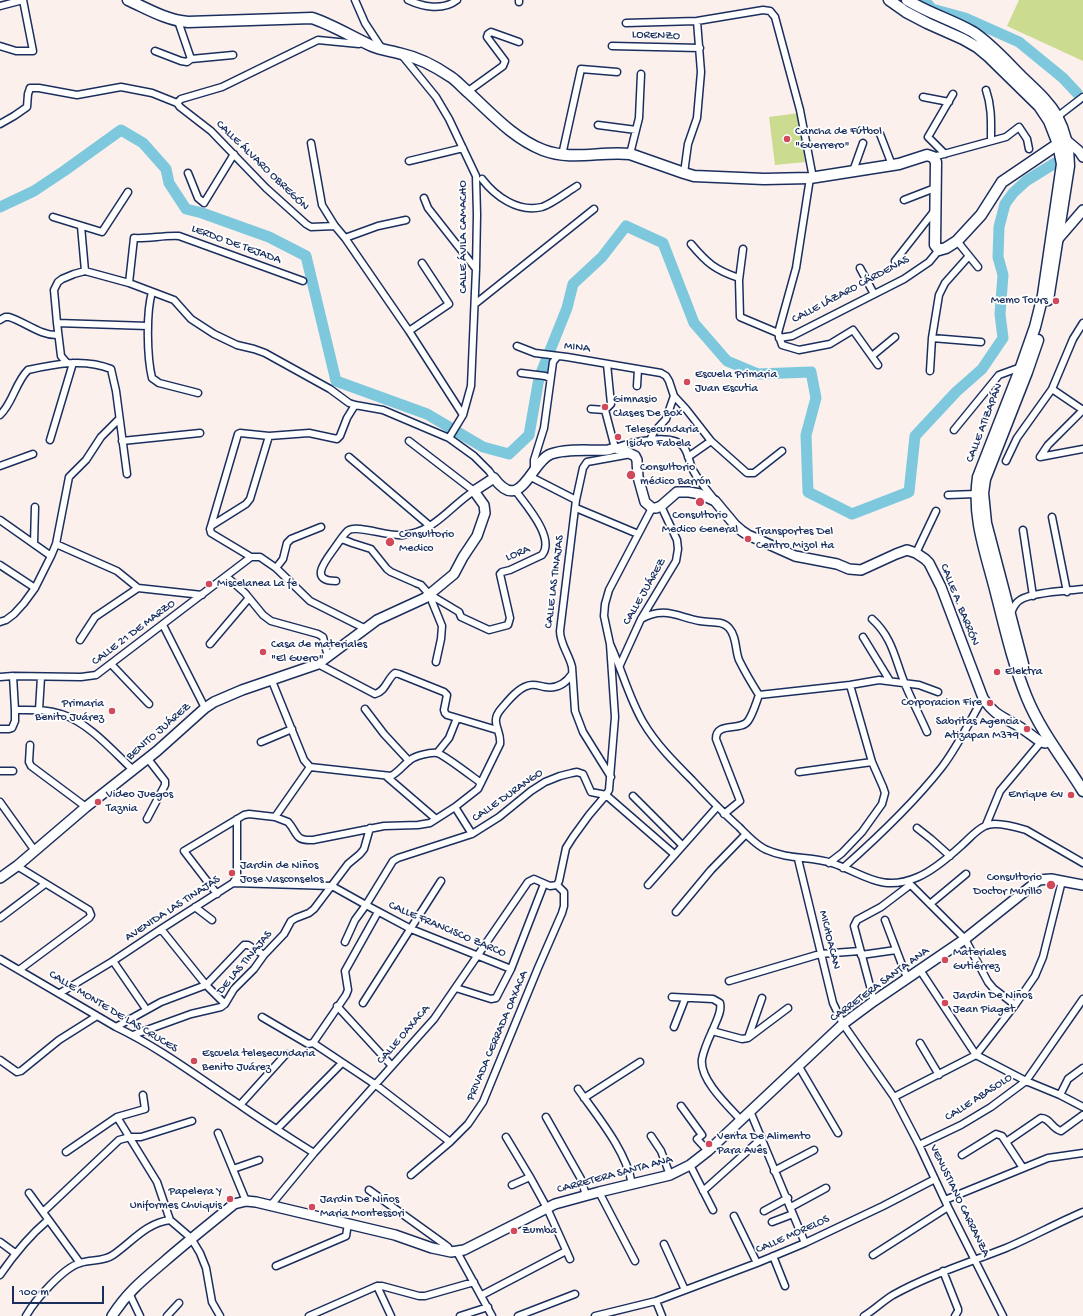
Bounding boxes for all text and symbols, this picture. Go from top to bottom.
street label: LORENZO [632,28,680,44]
street label: CALLE ÁLVARO OBREGÓN [212,118,312,214]
place label: Cancha de Fútbol "Guerrero" [795,125,882,153]
marker: Cancha de Fútbol "Guerrero" [782,134,792,144]
street label: CALLE ÁVILA CAMACHO [457,180,471,294]
street label: LERDO DE TEJADA [189,222,283,268]
street label: CALLE LÁZARO CÁRDENAS [790,253,912,327]
place label: Memo Tours [991,294,1048,308]
marker: Memo Tours [1051,296,1061,306]
street label: MINA [563,339,591,357]
place label: Escuela Primaria Juan Escutia [695,368,777,396]
marker: Escuela Primaria Juan Escutia [682,377,692,387]
street label: CALLE ATIZAPÁN [963,381,1007,465]
place label: Gimnasio Clases De Box [613,393,682,421]
marker: Gimnasio Clases De Box [600,402,610,412]
place label: Telesecundaria Isidro Fabela [626,423,699,451]
marker: Telesecundaria Isidro Fabela [613,432,623,442]
place label: Consultorio médico Barrón [640,461,711,489]
marker: Consultorio médico Barrón [625,469,637,481]
marker: Consultorio Medico General [694,496,706,508]
place label: Consultorio Medico General [662,509,738,537]
place label: Transportes Del Centro Mizol Ha [756,525,834,553]
place label: Consultorio Medico [399,528,454,556]
street label: CALLE LAS TINAJAS [542,534,568,630]
marker: Transportes Del Centro Mizol Ha [743,534,753,544]
marker: Consultorio Medico [384,536,396,548]
street label: LORA [504,543,532,565]
street label: CALLE JUÁREZ [620,556,670,628]
street label: CALLE A. BARRÓN [936,562,982,648]
place label: Miscelanea La fe [217,577,297,591]
marker: Miscelanea La fe [204,579,214,589]
street label: CALLE 21 DE MARZO [89,597,179,669]
place label: Casa de materiales "El Guero" [271,638,367,666]
marker: Casa de materiales "El Guero" [258,647,268,657]
place label: Elektra [1005,665,1042,679]
marker: Elektra [992,667,1002,677]
place label: Corporacion Fire [901,696,982,710]
place label: Primaria Benito Juárez [35,697,104,725]
marker: Corporacion Fire [985,698,995,708]
street label: BENITO JUÁREZ [124,700,194,764]
marker: Primaria Benito Juárez [107,706,117,716]
place label: Sabritas Agencia Atizapan M379 [936,715,1019,743]
marker: Sabritas Agencia Atizapan M379 [1022,724,1032,734]
street label: CALLE DURANGO [470,766,546,826]
place label: Video Juegos Taznia [106,788,173,816]
place label: Enrique Gv [1008,788,1063,802]
marker: Enrique Gv [1066,790,1076,800]
marker: Video Juegos Taznia [93,797,103,807]
place label: Jardin de Niños Jose Vasconselos [240,859,324,887]
marker: Jardin de Niños Jose Vasconselos [227,868,237,878]
place label: Consultorio Doctor Murillo [973,871,1042,899]
street label: AVENIDA LAS TINAJAS [123,873,223,945]
marker: Consultorio Doctor Murillo [1045,879,1057,891]
street label: CALLE FRANCISCO ZARCO [386,899,508,961]
street label: MICHOACAN [815,909,843,971]
street label: DE LAS TINAJAS [214,928,276,998]
street label: CARRETERA SANTA ANA [828,944,932,1026]
place label: Materiales Gutiérrez [953,946,1006,974]
marker: Materiales Gutiérrez [940,955,950,965]
street label: CALLE MONTE DE LAS CRUCES [46,968,180,1056]
street label: PRIVADA CERRADA OAXACA [464,969,532,1103]
place label: Jardin De Niños Jean Piaget [953,989,1032,1017]
marker: Jardin De Niños Jean Piaget [940,998,950,1008]
street label: CALLE OAXACA [374,1002,434,1068]
place label: Escuela telesecundaria Benito Juárez [202,1047,315,1075]
marker: Escuela telesecundaria Benito Juárez [189,1056,199,1066]
street label: CALLE ABASOLO [943,1071,1015,1125]
place label: Venta De Alimento Para Aves [717,1130,811,1158]
marker: Venta De Alimento Para Aves [704,1139,714,1149]
street label: VENUSTIANO CARRANZA [926,1143,992,1259]
street label: CARRETERA SANTA ANA [556,1153,674,1197]
place label: Papelera Y Uniformes Chuiquis [130,1185,222,1213]
place label: Jardin De Niños Maria Montessori [320,1193,405,1221]
marker: Papelera Y Uniformes Chuiquis [225,1194,235,1204]
marker: Jardin De Niños Maria Montessori [307,1202,317,1212]
street label: CALLE MORELOS [754,1212,832,1258]
place label: Zumba [522,1224,557,1238]
marker: Zumba [509,1226,519,1236]
scale bar [14,1278,106,1304]
text: 100 m [19,1286,49,1300]

